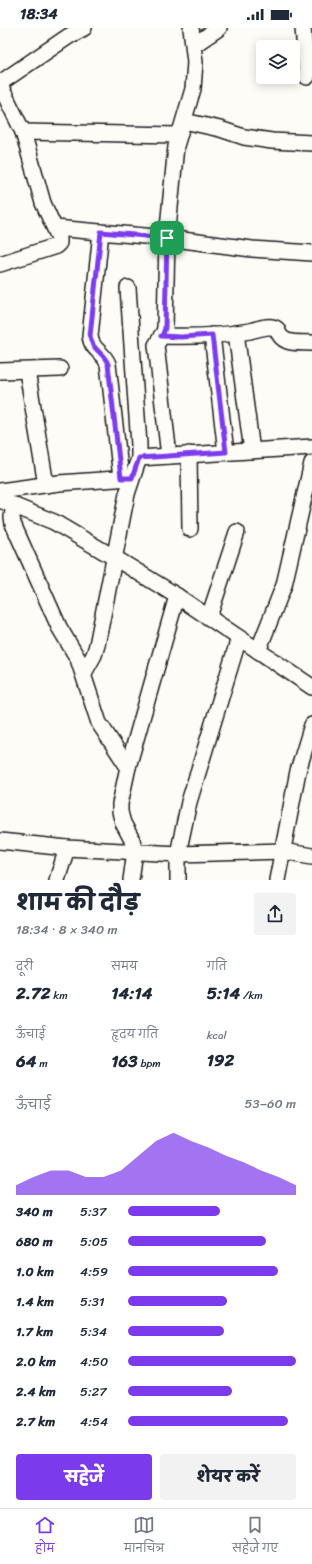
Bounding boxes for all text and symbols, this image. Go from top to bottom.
text: 18:34 [20,1,58,27]
map controls [256,40,300,84]
button: layers [256,40,300,84]
pin [150,221,184,255]
icon: arrive [156,227,178,249]
text: शाम की दौड़ [16,883,139,922]
button: share [254,893,296,935]
text: 18:34 · 8 × 340 m [16,918,118,941]
text: दूरी [16,957,33,976]
text: समय [111,957,138,976]
text: गति [207,957,227,976]
text: 2.72 [16,978,50,1008]
text: 14:14 [111,978,152,1008]
text: 5:14 [207,978,240,1008]
text: km [50,986,68,1005]
text: /km [240,986,263,1005]
text: ऊँचाई [16,1025,46,1044]
text: हृदय गति [111,1025,158,1044]
text: kcal [207,1026,227,1045]
text: 192 [207,1045,234,1075]
text: 64 [16,1046,36,1076]
text: 163 [111,1046,138,1076]
text: m [36,1054,48,1073]
text: bpm [138,1054,161,1073]
text: 53–60 m [245,1092,296,1115]
text: ऊँचाई [16,1093,51,1116]
text: 340 m [16,1200,53,1223]
text: 5:37 [80,1200,106,1223]
text: 680 m [16,1230,53,1253]
text: 5:05 [80,1230,108,1253]
text: 1.0 km [16,1260,54,1283]
text: 4:59 [80,1260,108,1283]
text: 1.4 km [16,1290,54,1313]
text: 5:31 [80,1290,105,1313]
text: 1.7 km [16,1320,53,1343]
text: 5:34 [80,1320,107,1343]
text: 2.0 km [16,1350,56,1373]
text: 4:50 [80,1350,108,1373]
text: 2.4 km [16,1380,56,1403]
text: 5:27 [80,1380,107,1403]
text: 2.7 km [16,1410,55,1433]
text: 4:54 [80,1410,108,1433]
button: सहेजें [16,1454,152,1500]
button: शेयर करें [160,1454,296,1500]
tab: होम [34,1514,56,1560]
tab: मानचित्र [124,1514,164,1560]
tab: सहेजे गए [232,1514,278,1560]

